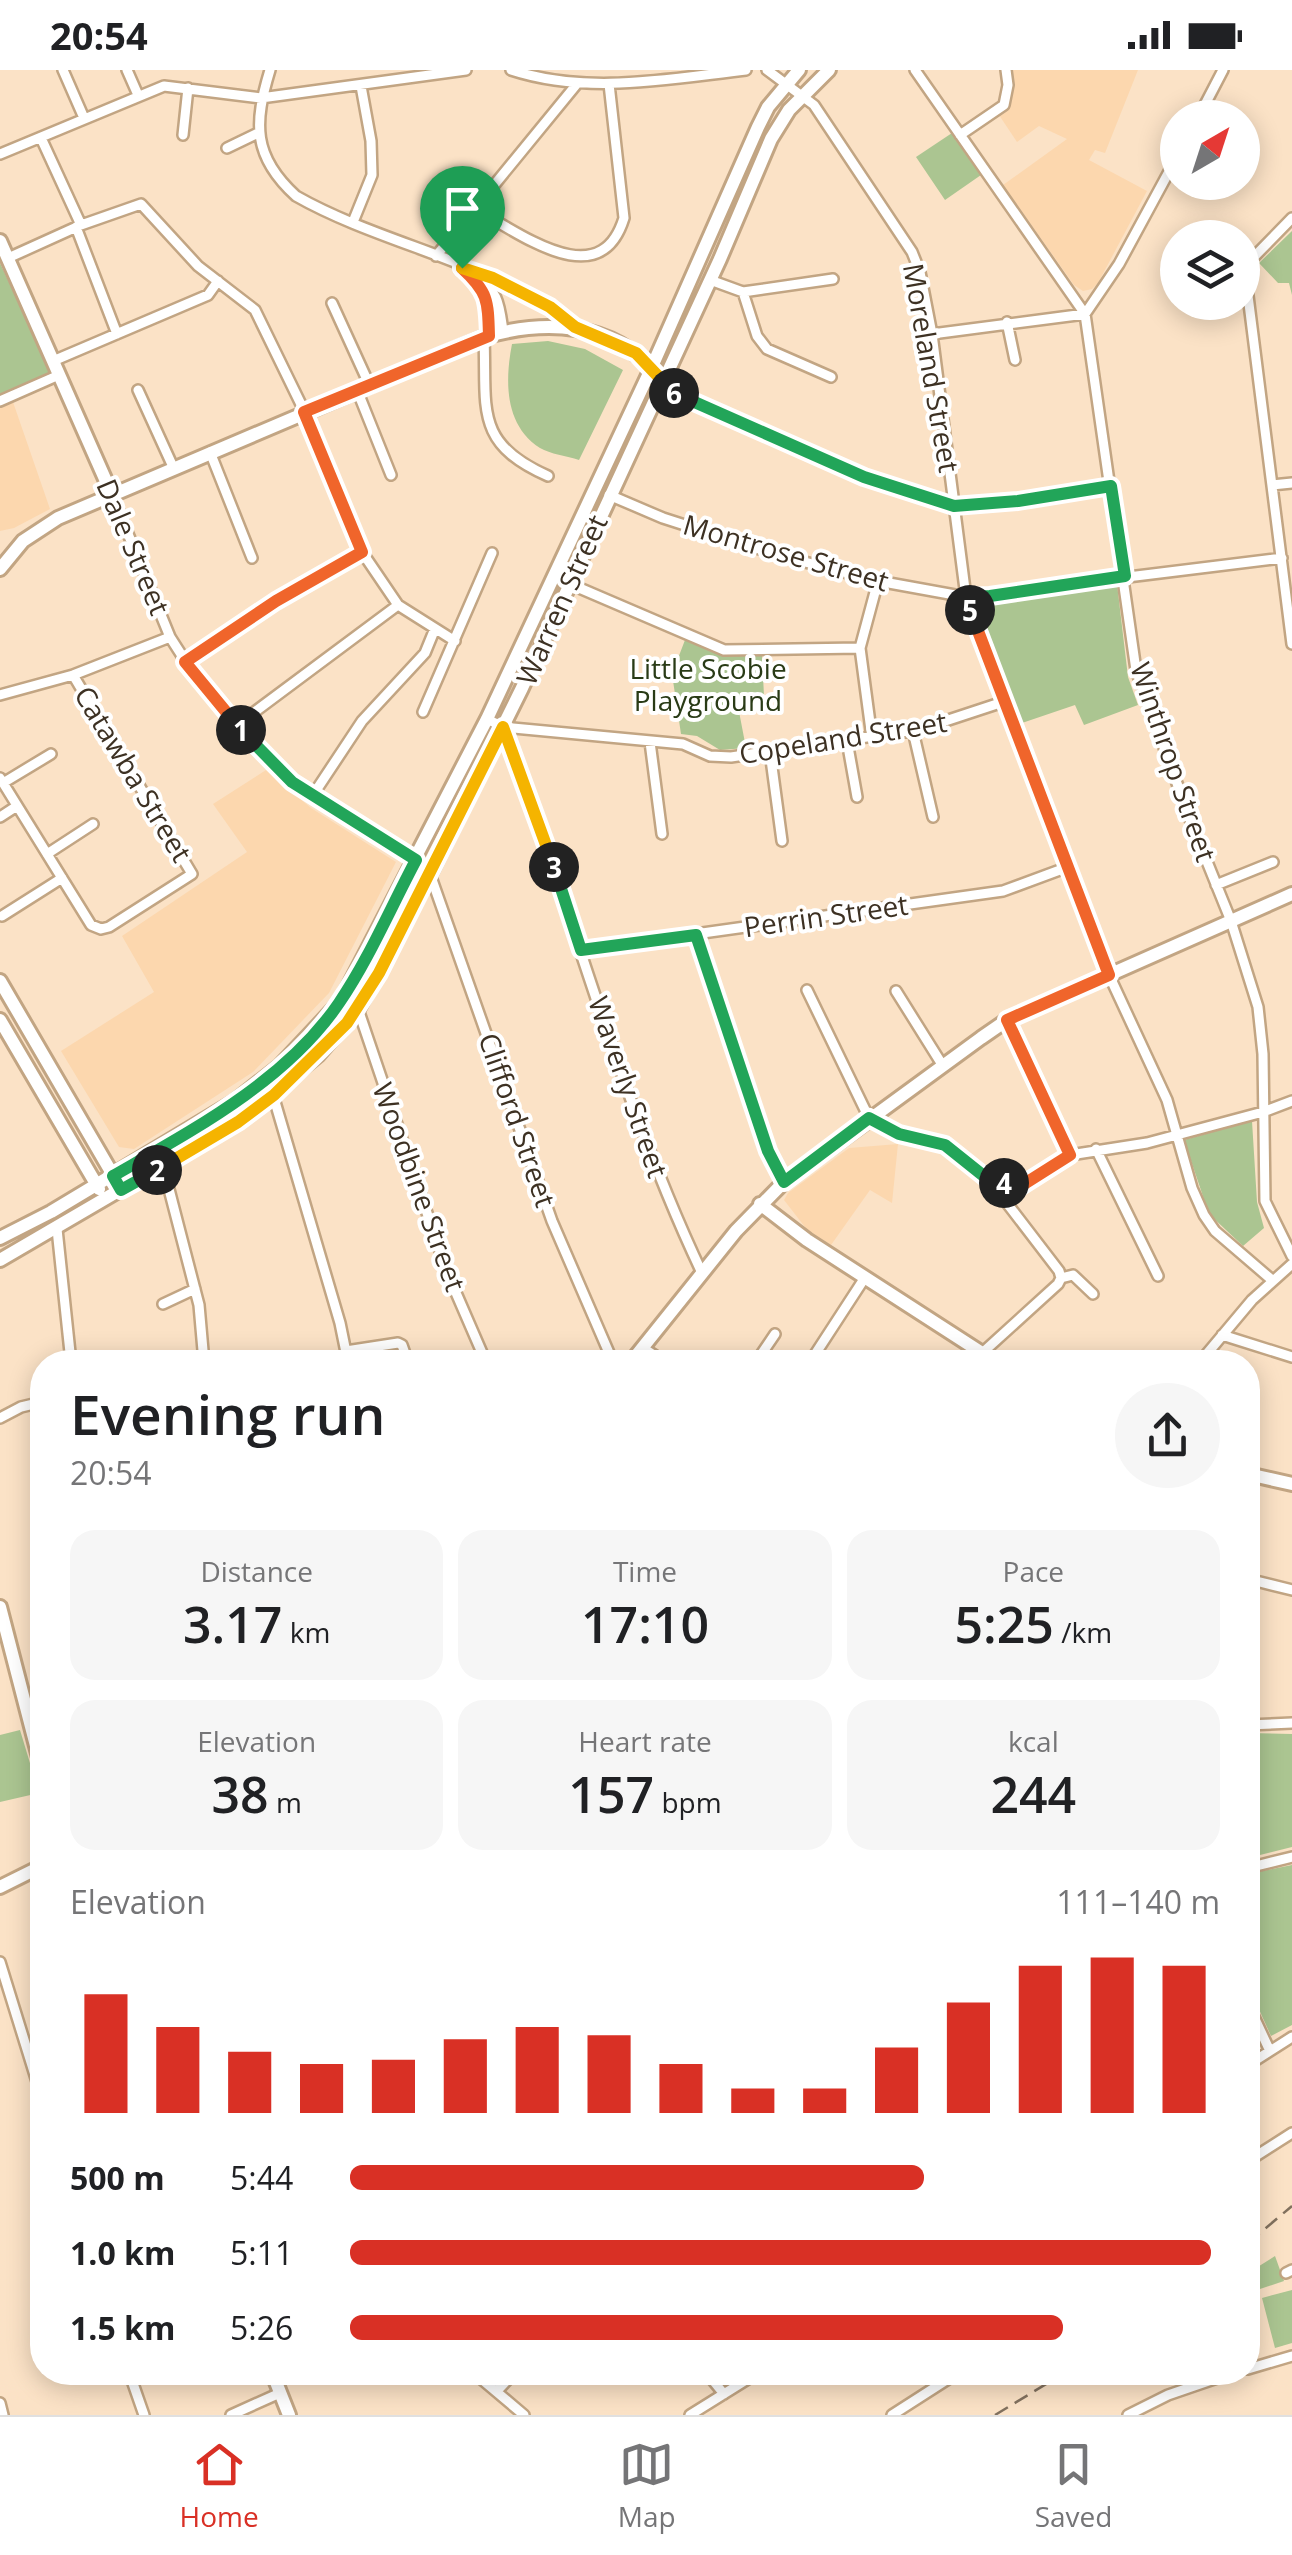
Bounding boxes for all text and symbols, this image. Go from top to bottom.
text: 20:54 [50,9,148,61]
north arrow [1160,100,1260,200]
map controls [1160,100,1260,320]
pin [420,166,505,269]
icon: arrive [435,181,490,236]
button: layers [1160,220,1260,320]
street label: Moreland Street [895,260,969,475]
pin: 6 [649,368,699,418]
text: 6 [666,374,682,412]
street label: Dale Street [88,473,180,620]
street label: Montrose Street [679,505,893,600]
street label: Warren Street [507,508,616,691]
pin: 5 [945,585,995,635]
text: 5 [962,591,978,629]
park label: Little Scobie Playground [629,649,787,719]
street label: Winthrop Street [1122,657,1226,866]
street label: Catawba Street [66,679,201,868]
street label: Copeland Street [736,702,949,772]
pin: 1 [216,705,266,755]
text: 1 [233,711,249,749]
pin: 3 [529,842,579,892]
text: 3 [546,848,562,886]
street label: Perrin Street [741,885,910,945]
street label: Waverly Street [580,991,678,1182]
street label: Clifford Street [470,1028,565,1212]
street label: Woodbine Street [365,1077,475,1296]
pin: 2 [132,1145,182,1195]
text: 2 [149,1151,165,1189]
pin: 4 [979,1158,1029,1208]
text: 4 [996,1164,1012,1202]
text: Evening run [70,1376,385,1451]
button: share [1115,1383,1220,1488]
text: 20:54 [70,1451,152,1494]
text: Distance [200,1552,313,1590]
text: Time [613,1552,677,1590]
text: Pace [1003,1552,1064,1590]
text: 3.17 [183,1590,282,1658]
text: 17:10 [581,1590,709,1658]
text: 5:25 [955,1590,1054,1658]
text: km [282,1613,330,1651]
text: /km [1054,1613,1112,1651]
text: Elevation [197,1722,316,1760]
text: Heart rate [578,1722,712,1760]
text: kcal [1008,1722,1059,1760]
text: 38 [211,1760,269,1828]
text: 157 [568,1760,654,1828]
text: 244 [990,1760,1076,1828]
text: m [269,1783,302,1821]
text: bpm [654,1783,722,1821]
text: Elevation [70,1880,206,1923]
text: 111–140 m [1056,1880,1220,1923]
text: 500 m [70,2156,165,2199]
text: 5:44 [230,2156,293,2199]
text: 1.0 km [70,2231,175,2274]
text: 5:11 [230,2231,293,2274]
text: 1.5 km [70,2306,175,2349]
text: 5:26 [230,2306,293,2349]
tab: Home [180,2437,259,2535]
tab: Map [618,2437,676,2535]
tab: Saved [1035,2437,1112,2535]

